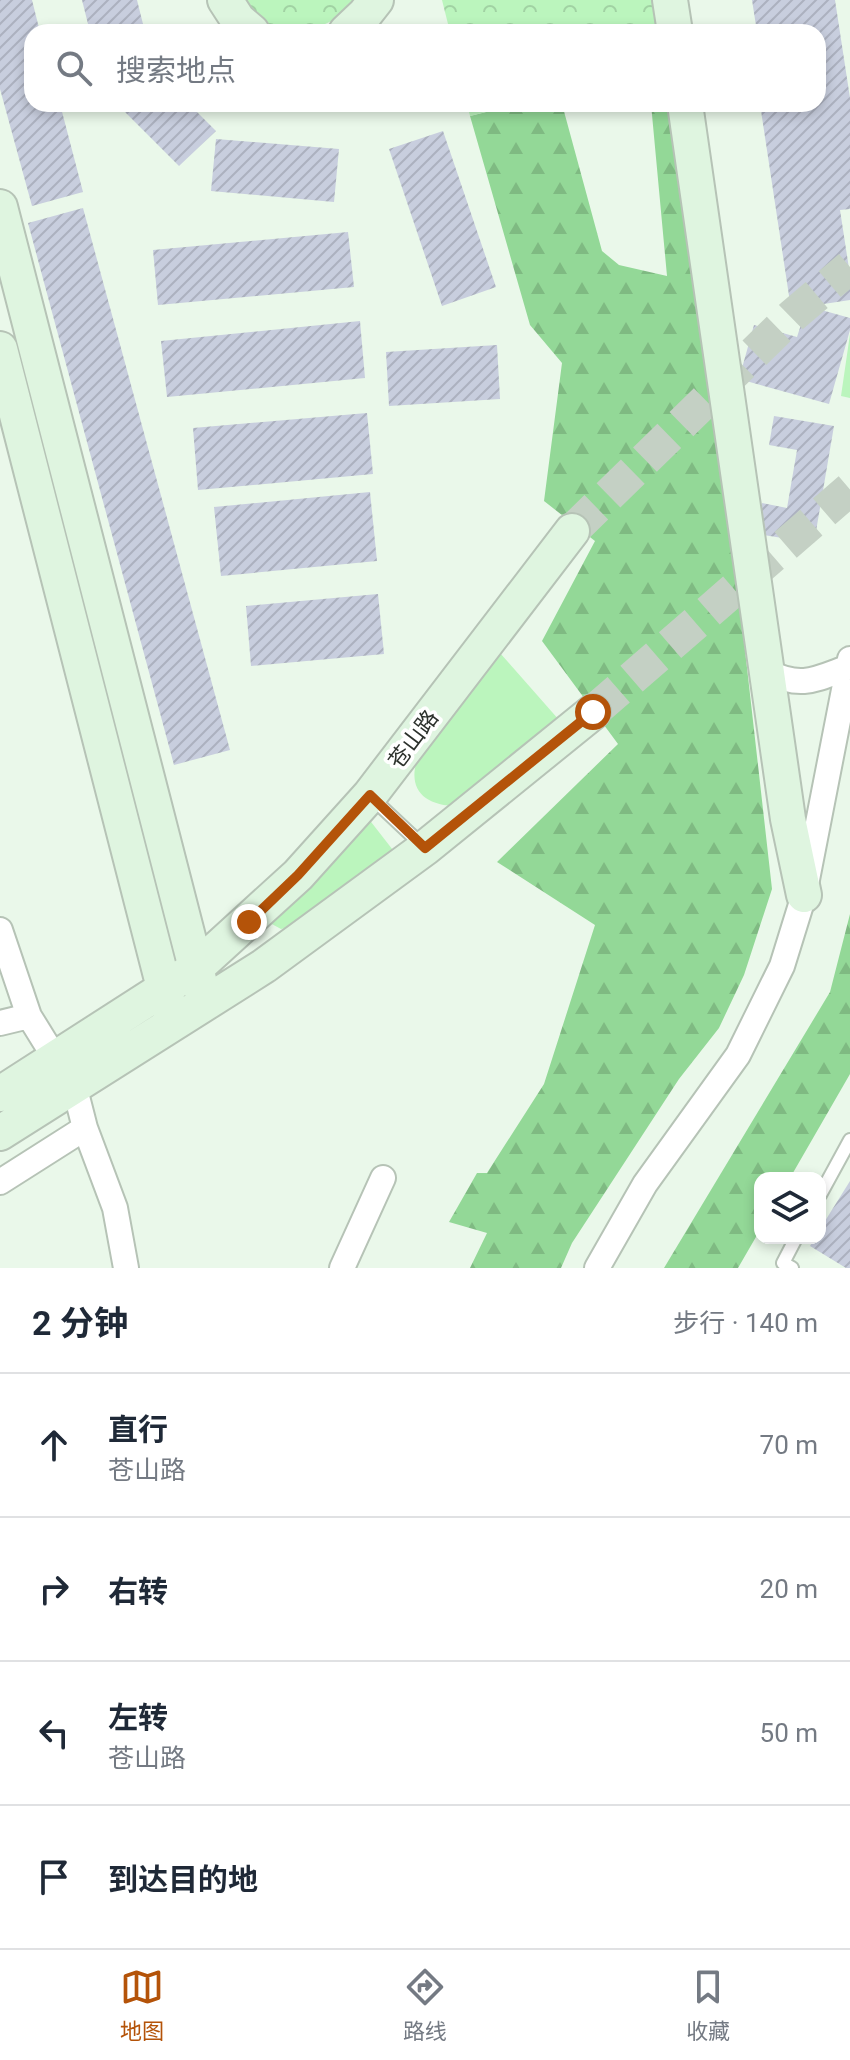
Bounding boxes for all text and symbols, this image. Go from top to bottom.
search box [24,24,826,112]
icon: search [52,46,96,90]
text: 搜索地点 [116,53,236,88]
route start [575,694,611,730]
street label: 苍山路 [384,705,443,773]
route end [231,904,267,940]
map controls [754,1172,826,1244]
button: layers [754,1172,826,1244]
text: 2 分钟 [32,1303,128,1343]
text: 步行 · 140 m [673,1308,818,1338]
text: 直行 [108,1412,168,1447]
icon: ahead [32,1423,76,1467]
text: 70 m [760,1430,818,1460]
text: 苍山路 [108,1455,186,1485]
icon: right [32,1567,76,1611]
text: 右转 [108,1574,168,1609]
text: 20 m [760,1574,818,1604]
text: 左转 [108,1700,168,1735]
icon: left [32,1711,76,1755]
text: 50 m [760,1718,818,1748]
text: 苍山路 [108,1743,186,1773]
icon: arrive [32,1855,76,1899]
text: 到达目的地 [108,1862,258,1897]
tab: 地图 [120,1965,164,2045]
tab: 路线 [403,1965,447,2045]
tab: 收藏 [686,1965,730,2045]

